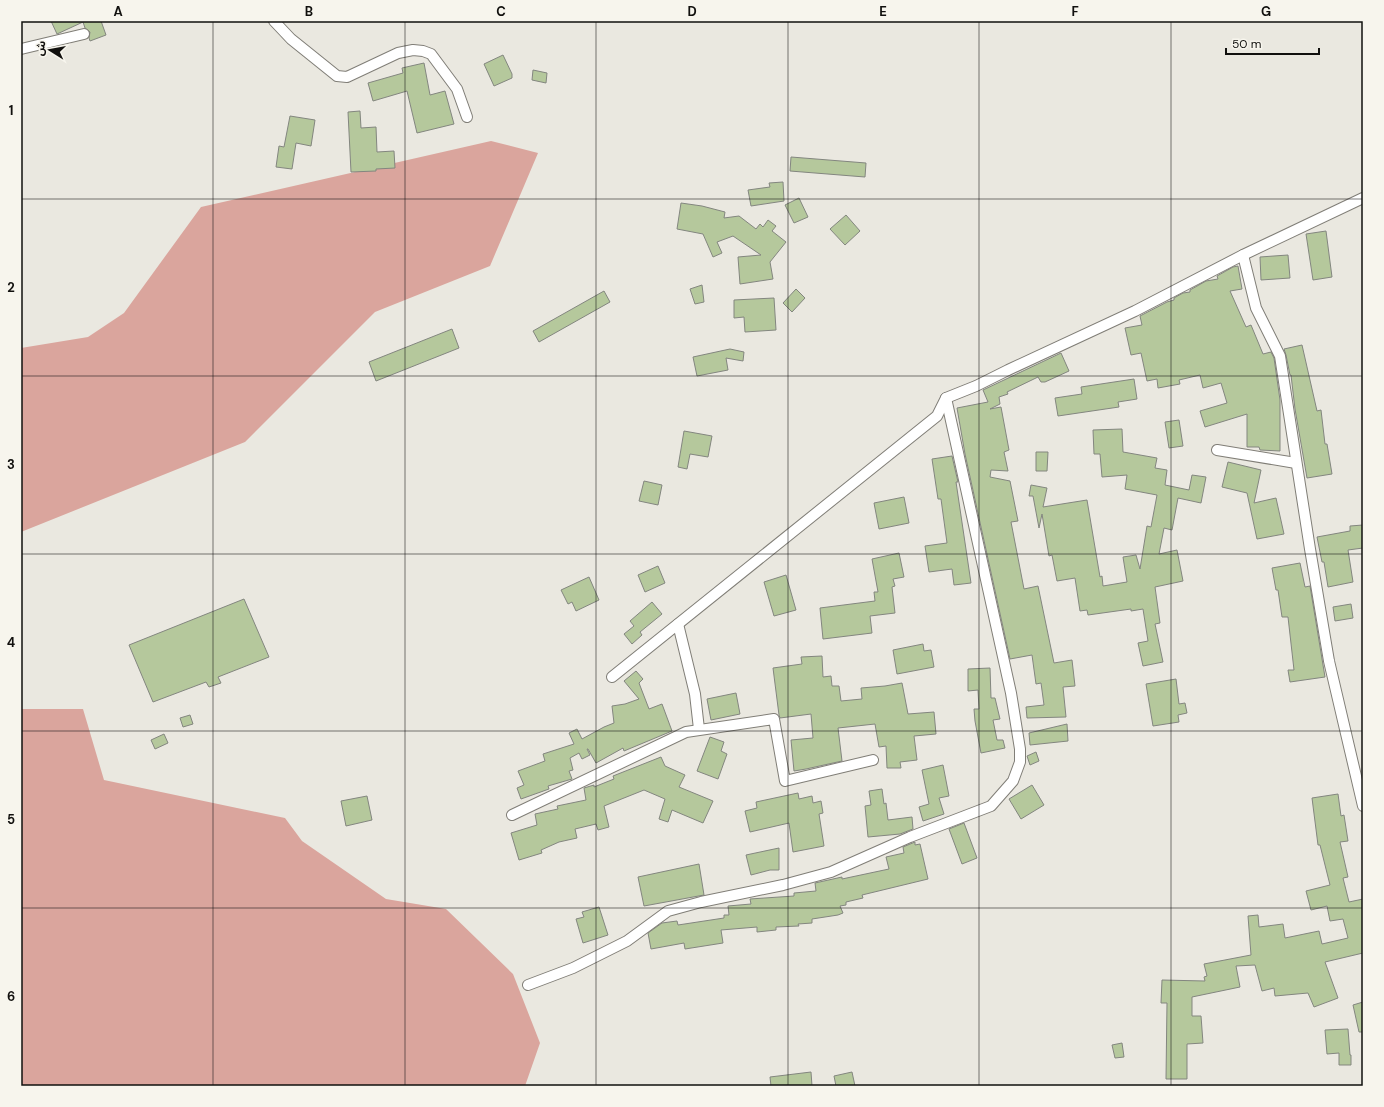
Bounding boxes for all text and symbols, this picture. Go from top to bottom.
text: A [113,3,123,20]
text: B [305,3,313,20]
text: C [496,3,506,20]
text: D [687,3,697,20]
text: E [879,3,887,20]
text: F [1071,3,1079,20]
text: G [1261,3,1271,20]
north arrow [30,30,70,70]
scale bar [1226,30,1319,56]
text: 50 m [1232,36,1261,52]
text: ش [32,39,48,57]
text: 1 [9,102,13,119]
text: 2 [7,279,15,296]
text: 3 [7,456,15,473]
text: 4 [7,634,15,651]
text: 5 [7,811,15,828]
text: 6 [7,988,15,1005]

